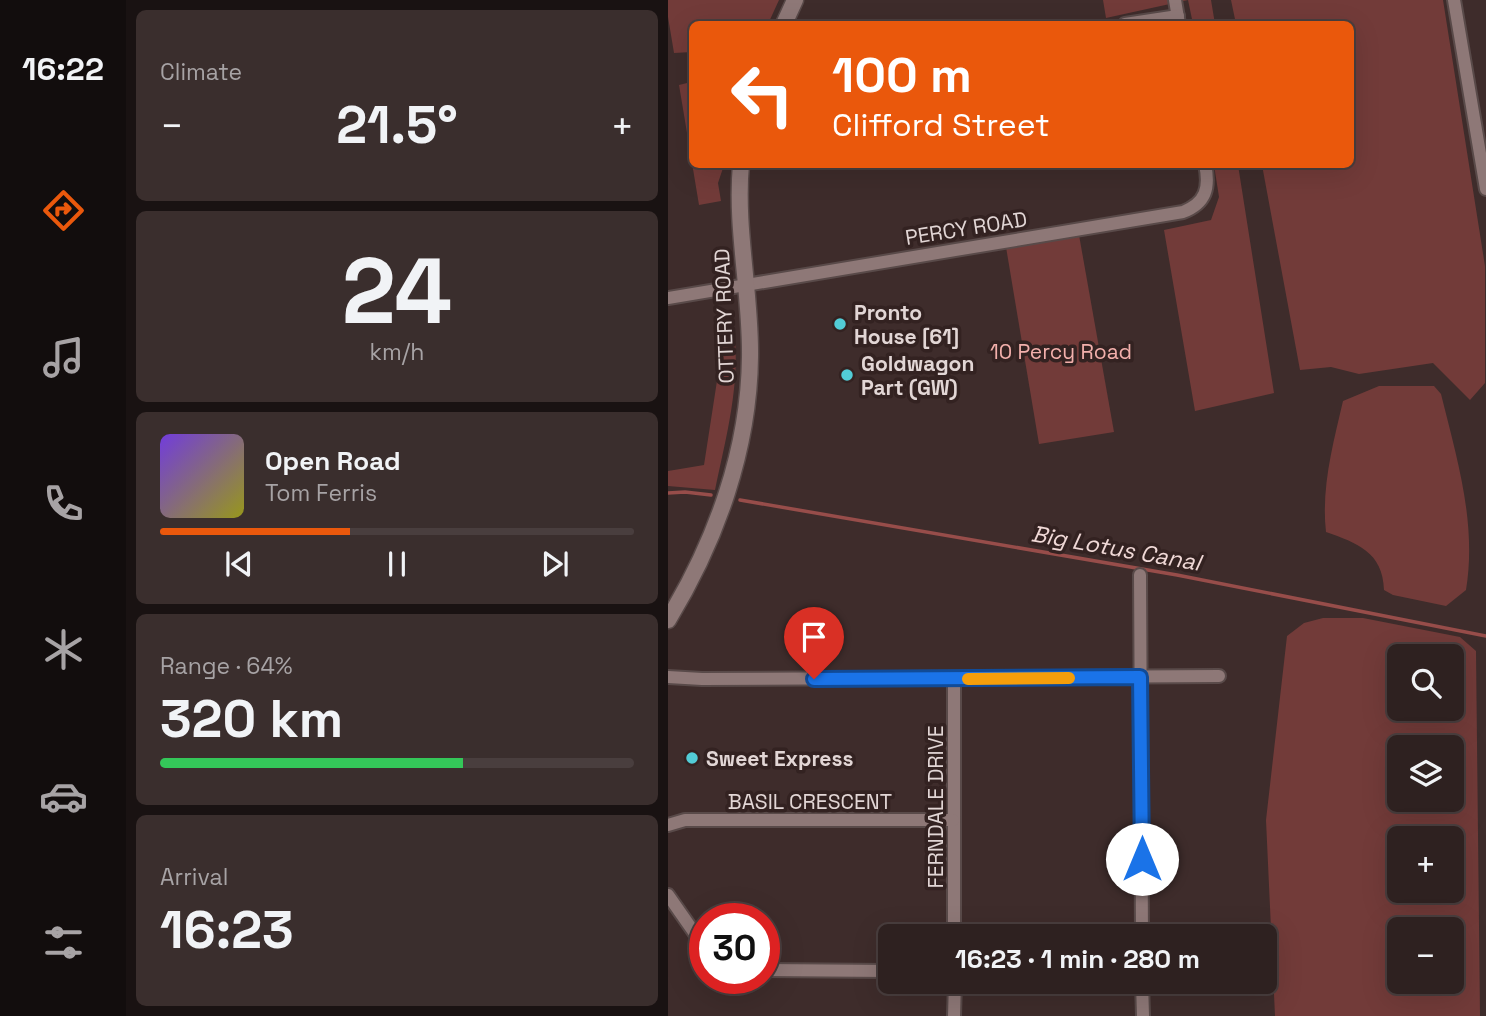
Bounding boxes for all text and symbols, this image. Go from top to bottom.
text: 100 m [832,44,972,106]
text: 16:22 [22,49,104,89]
icon: left [717,49,808,140]
text: Climate [160,57,242,87]
text: 21.5° [336,92,458,158]
text: − [160,102,184,150]
text: + [610,102,634,150]
text: Clifford Street [832,105,1050,145]
icon: directions [39,186,88,235]
street label: PERCY ROAD [903,205,1029,251]
text: 24 [342,233,452,350]
street label: OTTERY ROAD [708,248,740,384]
place label: Pronto House [61] [854,299,959,350]
marker: Pronto House [61] [832,316,848,332]
icon: music [39,333,88,382]
text: km/h [370,337,424,367]
park label: 10 Percy Road [990,338,1132,365]
place label: Goldwagon Part (GW) [861,350,974,401]
marker: Goldwagon Part (GW) [839,367,855,383]
text: Open Road [265,444,401,478]
text: Tom Ferris [265,478,377,508]
icon: phone [39,479,88,528]
water label: Big Lotus Canal [1029,518,1205,578]
icon: previous [220,545,258,583]
icon: pause [378,545,416,583]
icon: next [536,545,574,583]
pin [784,607,844,679]
icon: arrive [795,618,833,656]
icon: climate [39,625,88,674]
map controls [1387,644,1464,994]
button: search [1387,644,1464,721]
text: Range · 64% [160,651,293,681]
text: 320 km [160,686,343,752]
street label: FERNDALE DRIVE [922,725,949,889]
button: layers [1387,735,1464,812]
place label: Sweet Express [706,745,853,772]
marker: Sweet Express [684,750,700,766]
icon: car [39,772,88,821]
street label: BASIL CRESCENT [728,788,892,815]
position arrow [1105,822,1179,896]
button: + [1387,826,1464,903]
text: Arrival [160,862,228,892]
text: 16:23 [160,897,294,963]
speed limit sign: 30 [689,903,780,994]
button: − [1387,917,1464,994]
icon: filters [39,918,88,967]
text: 16:23 · 1 min · 280 m [955,942,1200,976]

